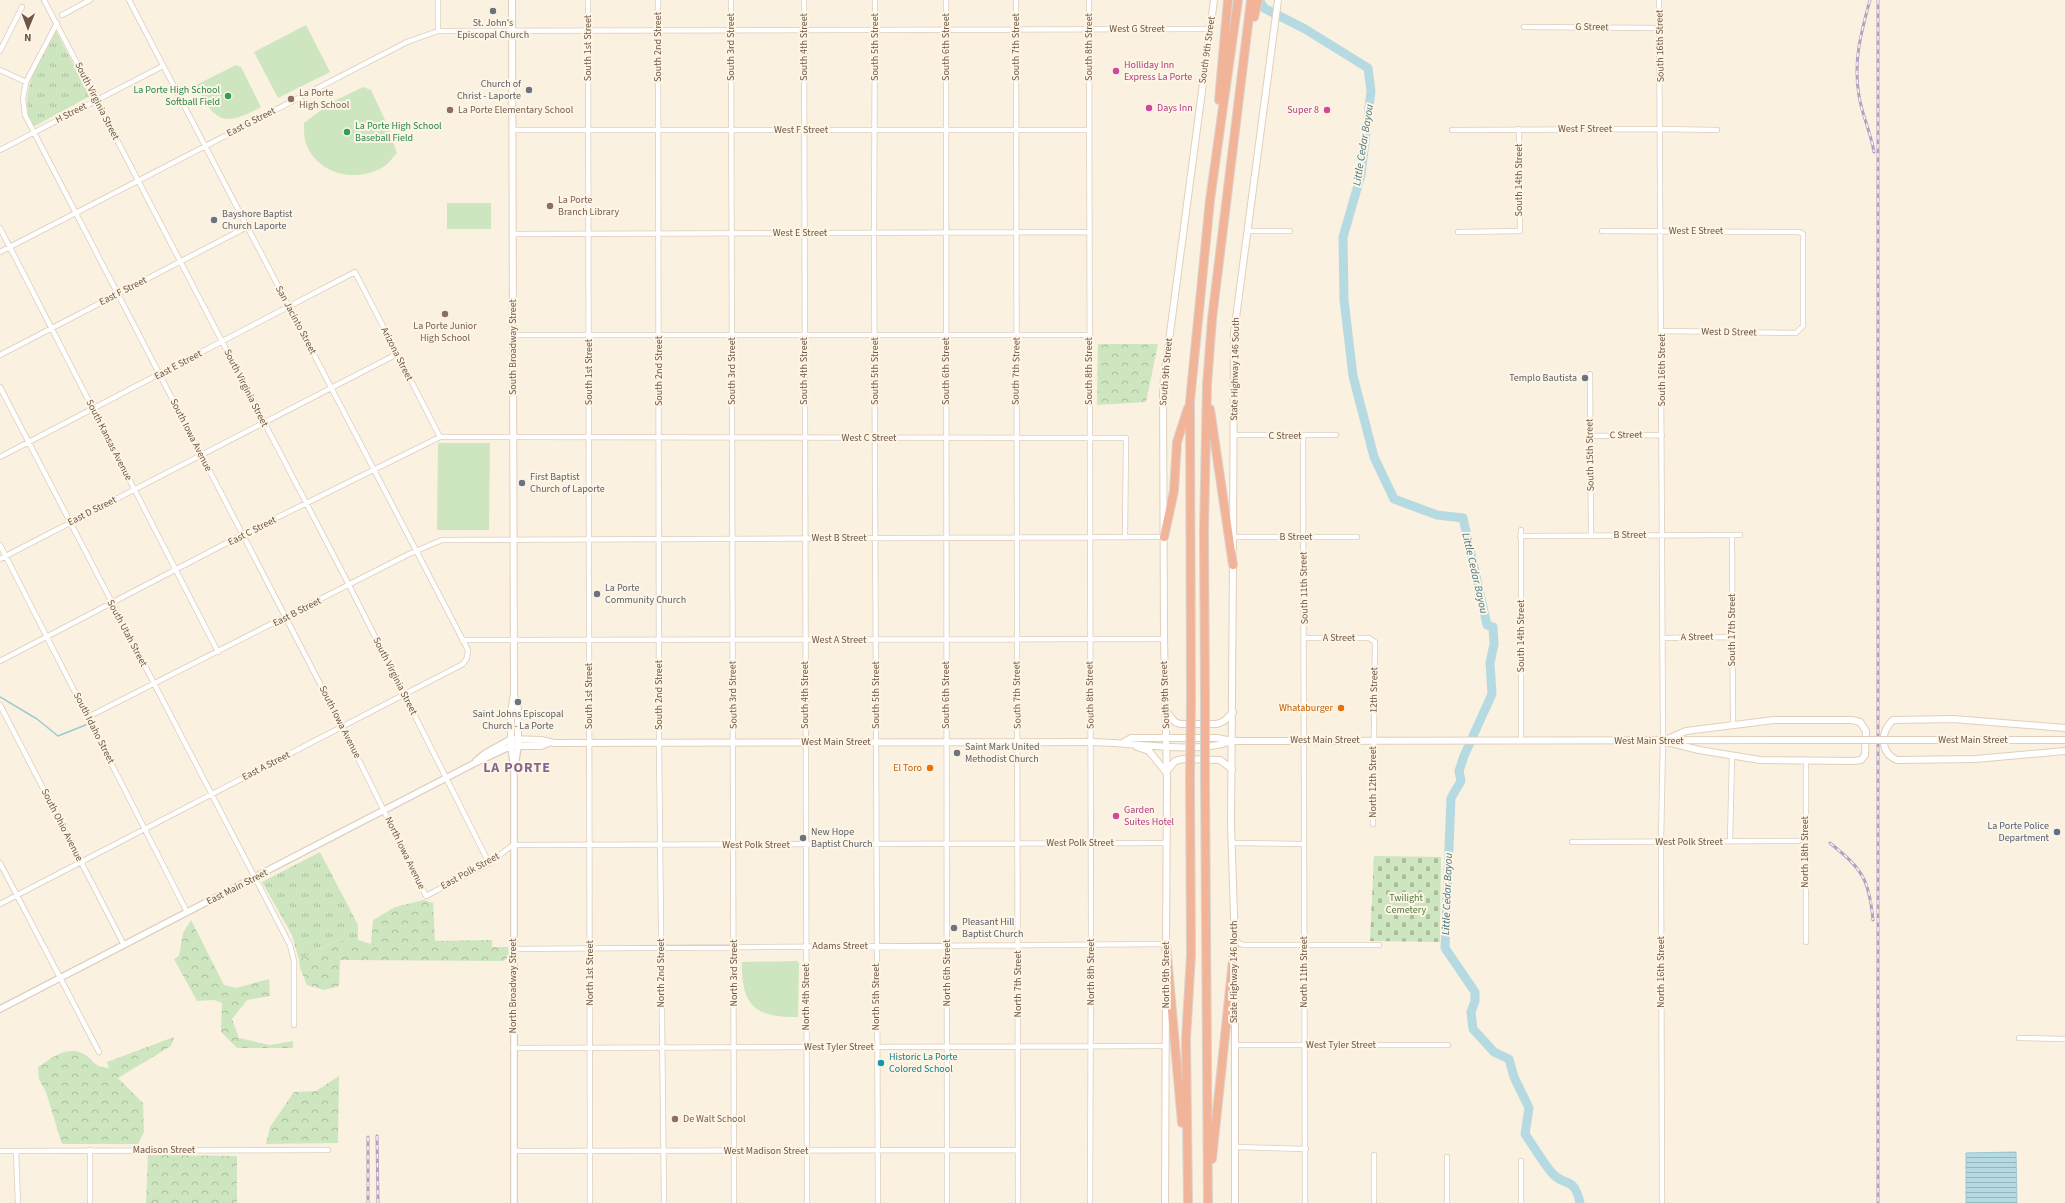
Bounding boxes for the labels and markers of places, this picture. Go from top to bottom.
marker: St. John's Episcopal Church [488,6,498,16]
place label: St. John's Episcopal Church [457,16,529,42]
place label: Holliday Inn Express La Porte [1124,58,1192,84]
marker: Holliday Inn Express La Porte [1111,66,1121,76]
place label: Church of Christ - Laporte [457,77,522,103]
place label: La Porte High School Softball Field [133,83,220,109]
marker: Church of Christ - Laporte [524,85,534,95]
place label: La Porte High School [299,86,350,112]
marker: La Porte High School Softball Field [223,91,233,101]
marker: La Porte High School [286,94,296,104]
place label: Days Inn [1157,101,1193,115]
place label: La Porte Elementary School [458,103,574,117]
marker: Days Inn [1144,103,1154,113]
place label: Super 8 [1287,103,1319,117]
marker: La Porte Elementary School [445,105,455,115]
marker: Super 8 [1322,105,1332,115]
place label: La Porte High School Baseball Field [355,119,442,145]
marker: La Porte High School Baseball Field [342,127,352,137]
place label: La Porte Branch Library [558,193,619,219]
marker: La Porte Branch Library [545,201,555,211]
place label: Bayshore Baptist Church Laporte [222,207,293,233]
marker: Bayshore Baptist Church Laporte [209,215,219,225]
marker: La Porte Junior High School [440,309,450,319]
place label: La Porte Junior High School [413,319,477,345]
place label: Templo Bautista [1509,371,1577,385]
marker: Templo Bautista [1580,373,1590,383]
place label: First Baptist Church of Laporte [530,470,605,496]
marker: First Baptist Church of Laporte [517,478,527,488]
place label: La Porte Community Church [605,581,686,607]
marker: La Porte Community Church [592,589,602,599]
marker: Saint Johns Episcopal Church - La Porte [513,697,523,707]
place label: Whataburger [1279,701,1334,715]
marker: Whataburger [1336,703,1346,713]
place label: Saint Johns Episcopal Church - La Porte [472,707,564,733]
place label: Saint Mark United Methodist Church [965,740,1040,766]
marker: Saint Mark United Methodist Church [952,748,962,758]
place label: El Toro [893,761,922,775]
marker: El Toro [925,763,935,773]
place label: Garden Suites Hotel [1124,803,1175,829]
marker: Garden Suites Hotel [1111,811,1121,821]
place label: La Porte Police Department [1987,819,2050,845]
place label: New Hope Baptist Church [811,825,872,851]
marker: La Porte Police Department [2052,827,2062,837]
marker: New Hope Baptist Church [798,833,808,843]
place label: Pleasant Hill Baptist Church [962,915,1023,941]
marker: Pleasant Hill Baptist Church [949,923,959,933]
place label: Historic La Porte Colored School [889,1050,958,1076]
marker: Historic La Porte Colored School [876,1058,886,1068]
place label: De Walt School [683,1112,746,1126]
marker: De Walt School [670,1114,680,1124]

